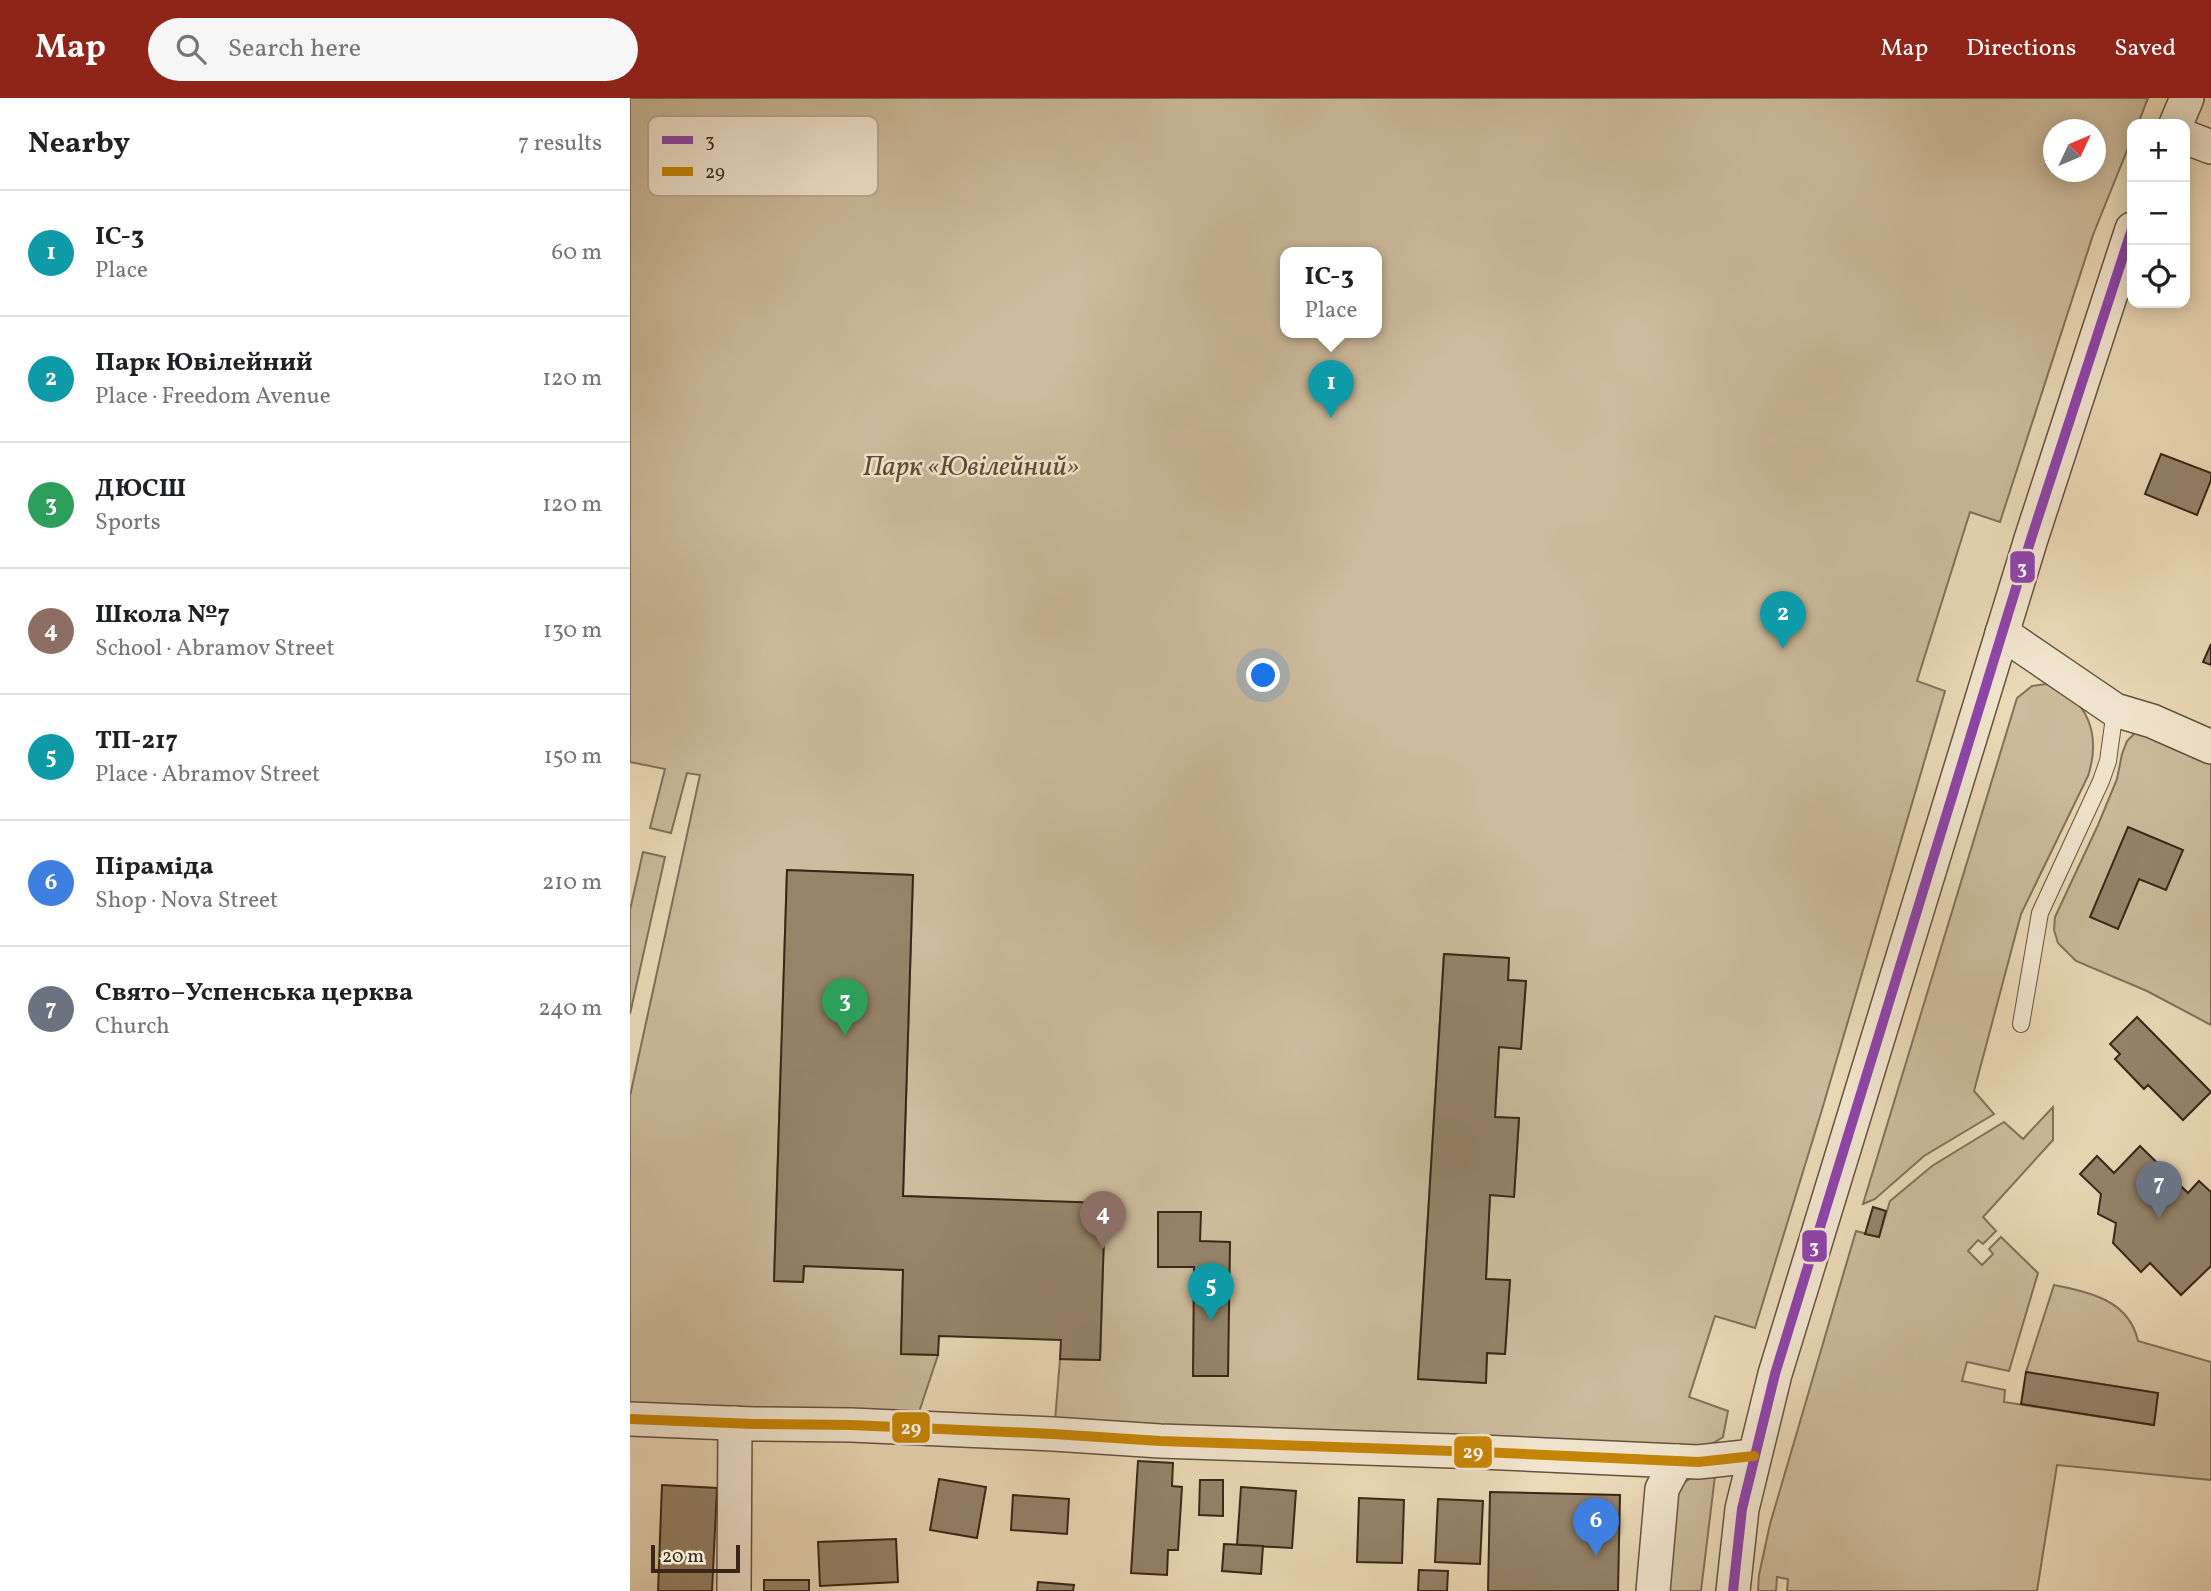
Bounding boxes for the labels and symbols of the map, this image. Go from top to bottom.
legend [648,116,878,196]
north arrow [2043,119,2106,182]
text: 3 [705,129,715,155]
text: 29 [705,160,725,186]
pin: 1 [1308,360,1354,418]
park label: Парк «Ювілейний» [863,448,1079,487]
line badge: 3 [2009,550,2036,584]
text: 3 [2017,556,2027,582]
pin: 2 [1760,591,1806,649]
your location [1246,658,1280,692]
pin: 3 [822,978,868,1036]
pin: 7 [2136,1161,2182,1219]
pin: 4 [1080,1191,1126,1249]
line badge: 3 [1801,1229,1828,1263]
text: 3 [1809,1235,1819,1261]
pin: 5 [1188,1263,1234,1321]
line badge: 29 [891,1411,931,1444]
text: 29 [901,1416,921,1442]
line badge: 29 [1453,1435,1493,1469]
text: 29 [1463,1440,1483,1466]
pin: 6 [1573,1498,1619,1556]
scale bar [651,1542,740,1574]

